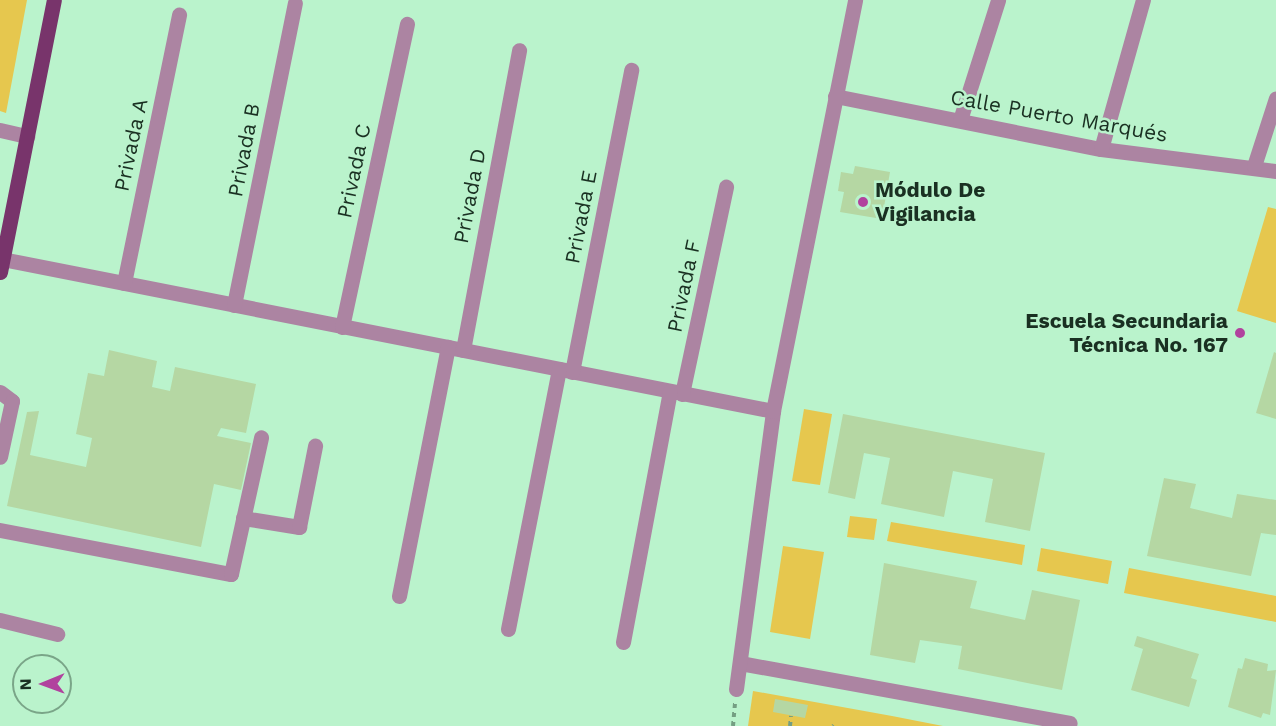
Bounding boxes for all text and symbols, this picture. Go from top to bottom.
street label: Calle Puerto Marqués [948,84,1170,148]
street label: Privada A [109,96,153,194]
street label: Privada B [223,101,265,199]
street label: Privada C [332,121,376,221]
street label: Privada D [448,146,492,246]
street label: Privada E [560,168,602,266]
place label: Módulo De Vigilancia [875,177,985,227]
marker: Módulo De Vigilancia [856,195,870,209]
street label: Privada F [662,237,706,335]
place label: Escuela Secundaria Técnica No. 167 [1025,308,1228,358]
marker: Escuela Secundaria Técnica No. 167 [1233,326,1247,340]
north arrow [12,654,72,714]
text: N [16,678,35,690]

